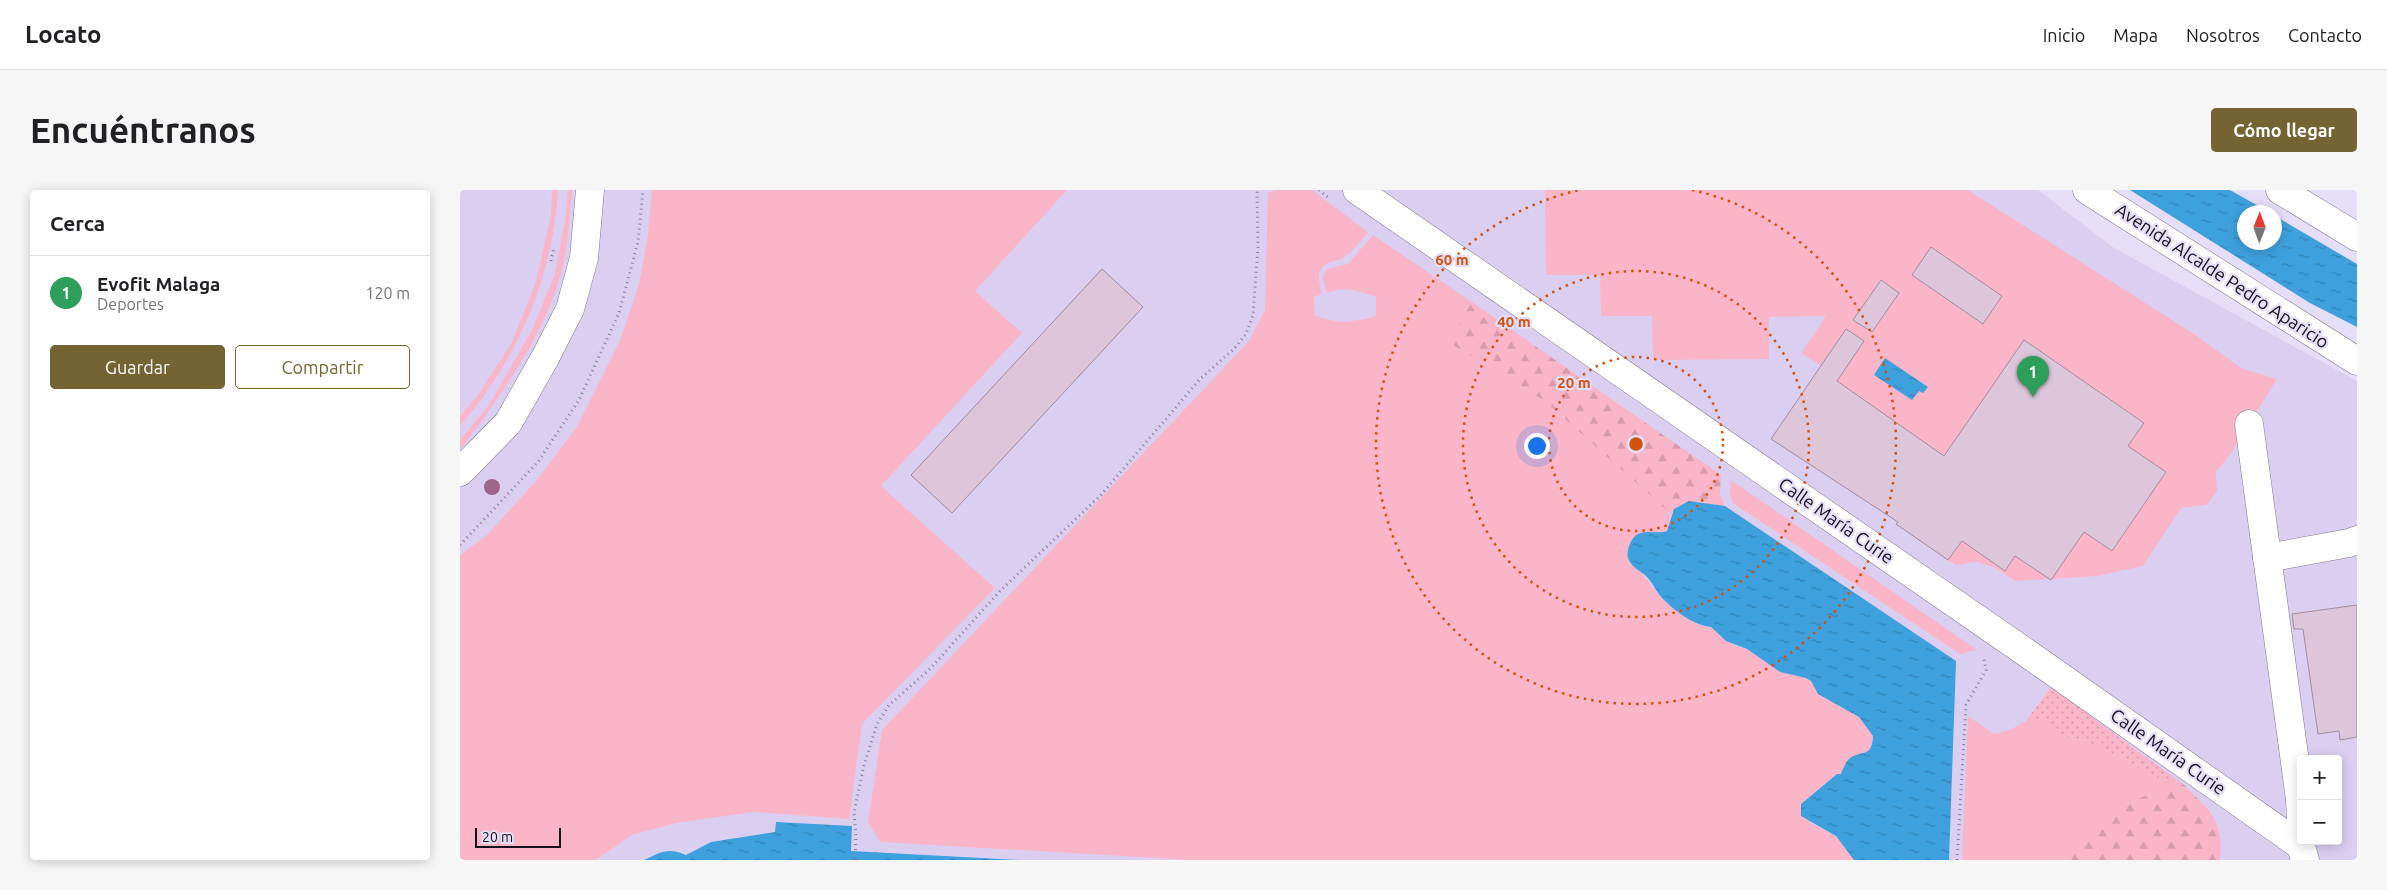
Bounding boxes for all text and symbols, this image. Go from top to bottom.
text: Locato [25,21,101,48]
text: Inicio [2043,25,2085,45]
text: Mapa [2113,25,2158,45]
text: Nosotros [2186,25,2260,45]
text: Contacto [2288,25,2362,45]
button: Cómo llegar [2211,108,2357,152]
text: Encuéntranos [30,110,256,150]
street label: Avenida Alcalde Pedro Aparicio [2112,199,2333,352]
north arrow [2237,205,2282,250]
text: Cerca [50,211,105,235]
text: 60 m [1435,251,1469,268]
text: Evofit Malaga [97,273,220,295]
text: 1 [61,284,71,302]
text: 120 m [365,284,410,302]
text: Deportes [97,295,164,313]
text: 40 m [1497,313,1531,330]
button: Guardar [50,345,225,389]
button: Compartir [235,345,410,389]
pin: 1 [2017,356,2049,397]
text: 20 m [1557,374,1591,391]
your location [1524,433,1550,459]
centre of rings [1627,435,1645,453]
street label: Calle María Curie [1775,473,1898,567]
street label: Calle María Curie [2107,704,2230,798]
map controls [2297,755,2342,845]
button: + [2297,755,2342,800]
button: − [2297,800,2342,845]
scale bar [475,825,561,848]
text: 20 m [482,829,513,845]

